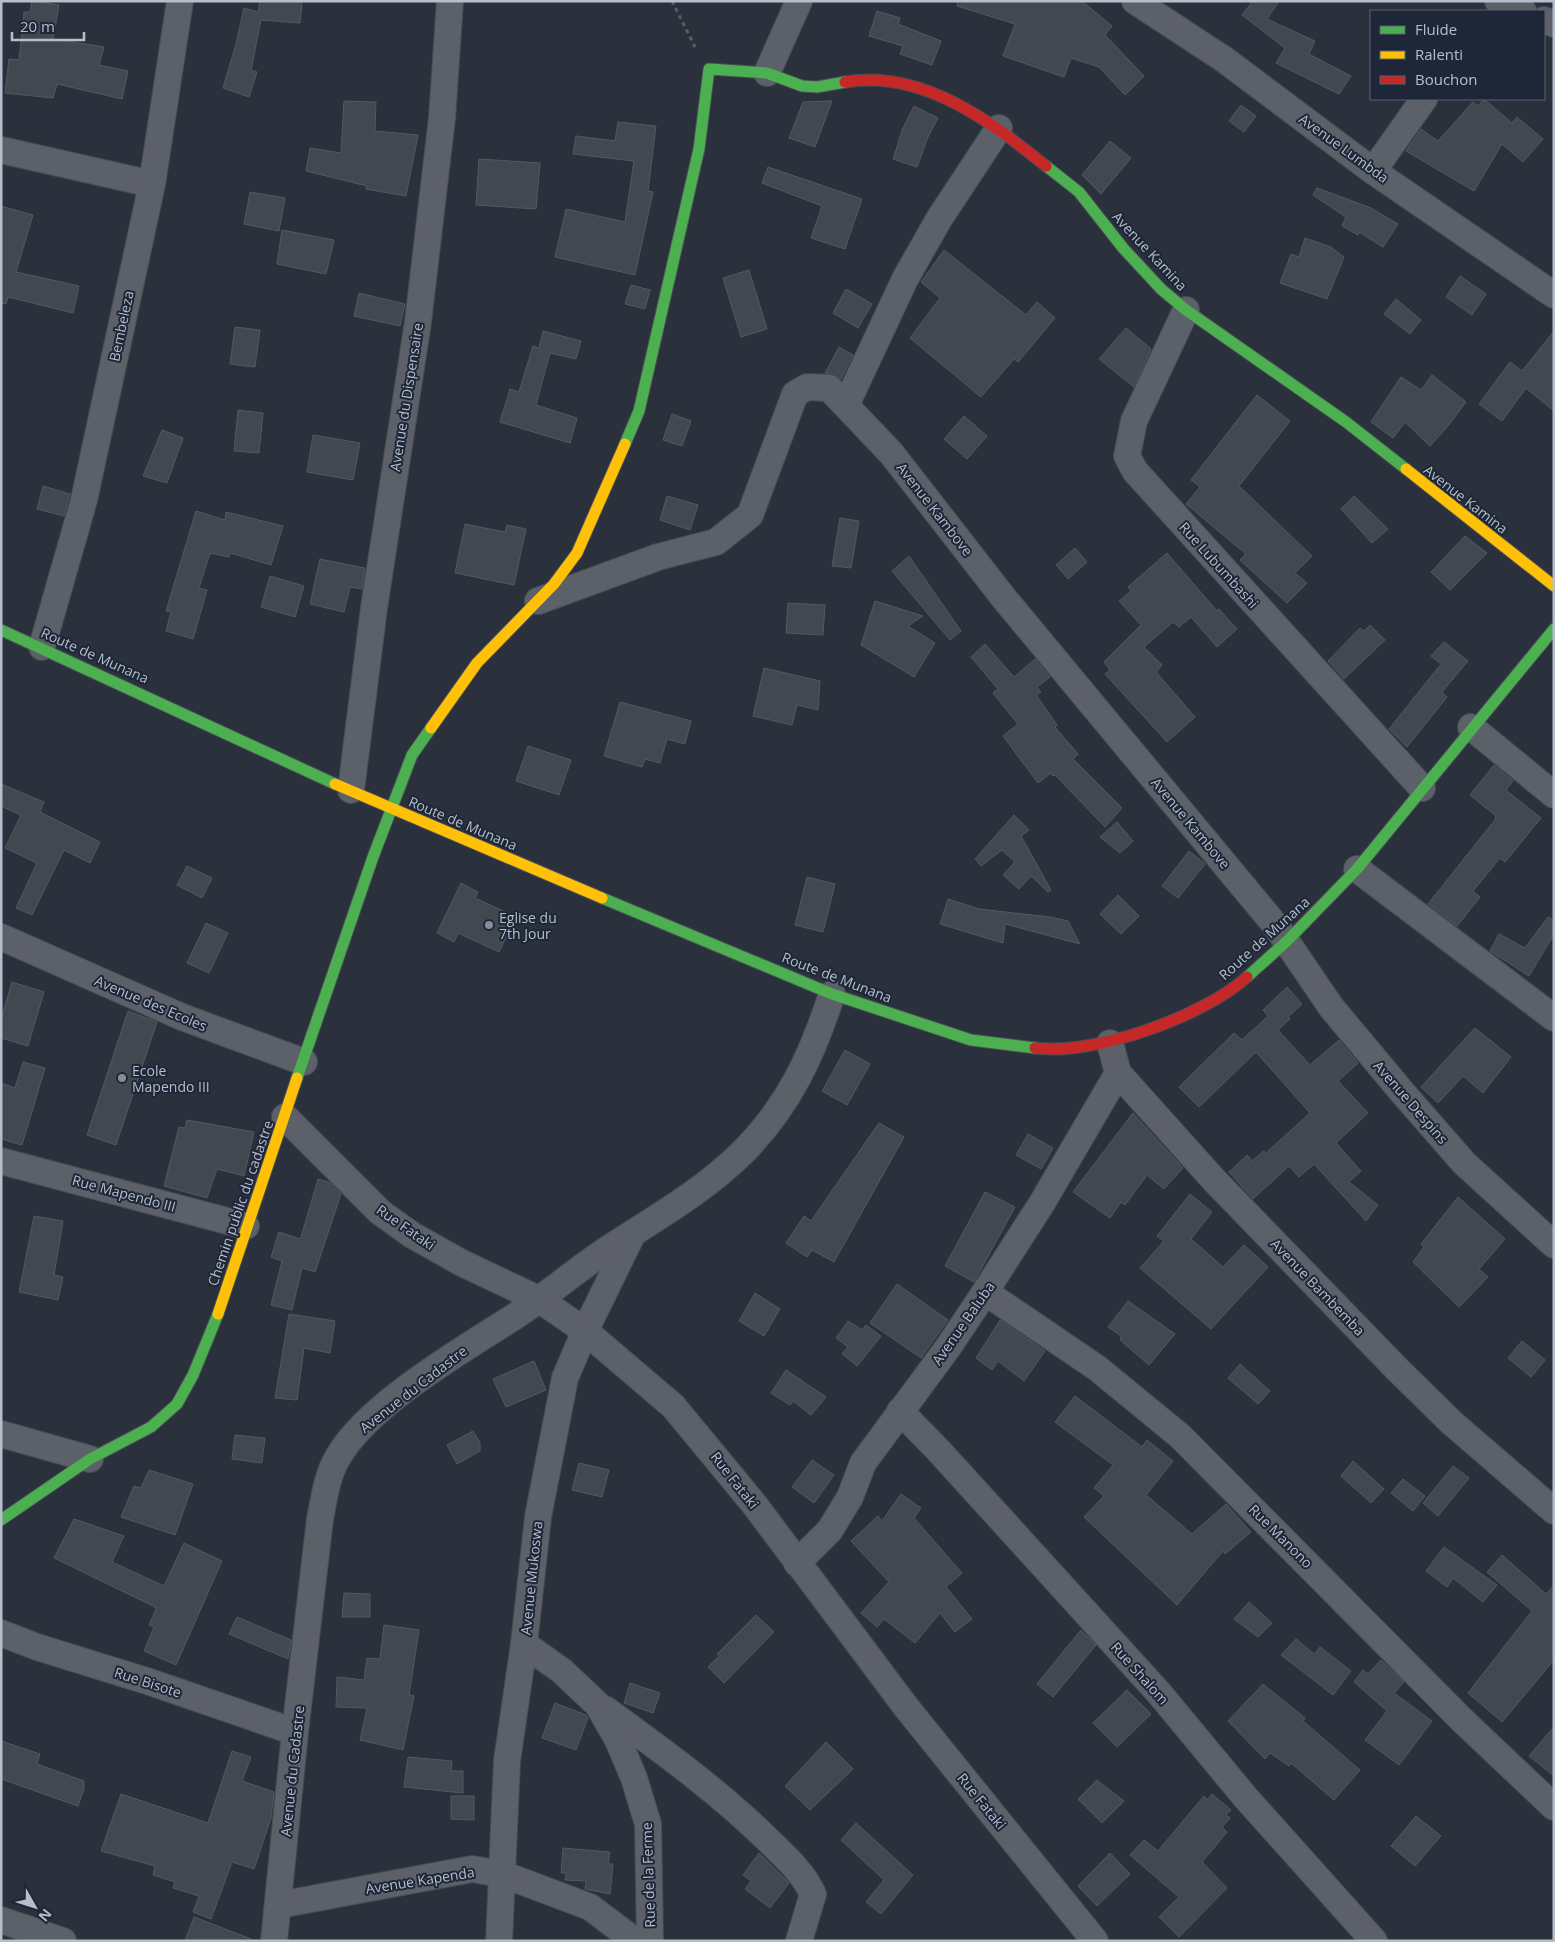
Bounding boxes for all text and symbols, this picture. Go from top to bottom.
scale bar [12,10,85,42]
legend [1370,10,1545,100]
text: 20 m [20,16,55,36]
text: Fluide [1415,19,1457,39]
text: Ralenti [1415,44,1463,64]
text: Bouchon [1415,69,1478,89]
street label: Avenue Lumbda [1295,109,1393,187]
street label: Avenue Kamina [1108,207,1192,295]
street label: Bembeleza [104,289,138,363]
street label: Avenue du Dispensaire [385,321,427,473]
street label: Avenue Kambove [893,458,978,560]
street label: Avenue Kamina [1420,460,1512,538]
street label: Rue Lubumbashi [1175,518,1263,612]
street label: Route de Munana [38,623,152,687]
street label: Avenue Kambove [1147,773,1235,873]
street label: Route de Munana [406,792,520,854]
street label: Route de Munana [1215,892,1313,984]
place label: Eglise du 7th Jour [499,908,557,943]
marker: Eglise du 7th Jour [483,919,495,931]
street label: Route de Munana [779,947,895,1007]
street label: Avenue des Ecoles [92,971,210,1035]
street label: Avenue Despins [1370,1056,1453,1148]
place label: Ecole Mapendo III [132,1061,210,1096]
marker: Ecole Mapendo III [116,1072,128,1084]
street label: Chemin public du cadastre [203,1118,277,1288]
street label: Rue Mapendo III [70,1170,178,1216]
street label: Rue Fataki [373,1200,439,1254]
street label: Avenue Bambemba [1267,1234,1369,1340]
street label: Avenue Baluba [927,1278,999,1368]
street label: Avenue du Cadastre [355,1341,471,1437]
street label: Rue Fataki [707,1448,763,1512]
street label: Rue Manono [1245,1500,1317,1572]
street label: Avenue Mukoswa [516,1520,546,1636]
street label: Rue Shalom [1107,1638,1173,1708]
street label: Rue Bisote [112,1662,184,1702]
street label: Avenue du Cadastre [276,1705,308,1837]
street label: Rue Fataki [953,1769,1011,1833]
street label: Rue de la Ferme [637,1822,659,1928]
street label: Avenue Kapenda [364,1862,476,1898]
north arrow [10,1882,60,1932]
text: N [35,1905,56,1926]

